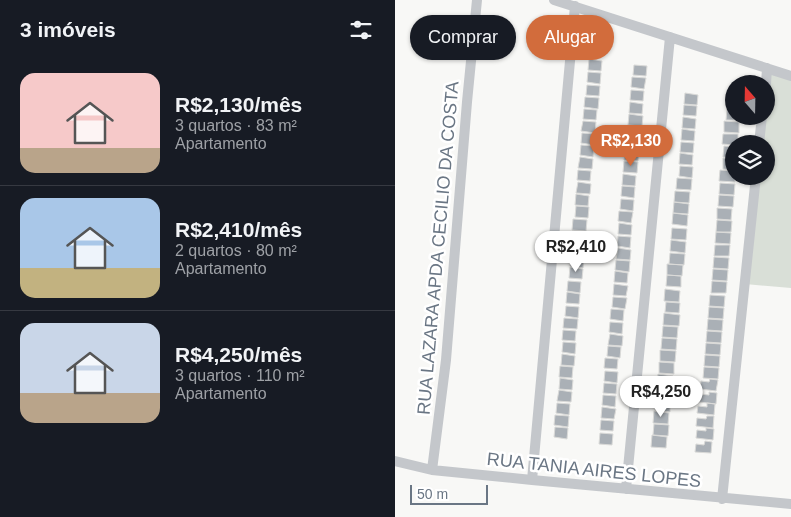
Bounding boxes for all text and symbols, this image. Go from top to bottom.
chip: Comprar [410,15,516,60]
chip: Alugar [526,15,614,60]
icon: filters [347,16,375,44]
text: 3 imóveis [20,18,116,41]
north arrow [725,75,775,125]
map controls [725,75,775,185]
street label: RUA LAZARA APDA CECILIO DA COSTA [413,80,463,416]
icon: home [60,93,120,153]
text: R$2,130/mês [175,93,302,116]
text: 3 quartos · 83 m² [175,117,297,134]
pin: R$2,130 [585,124,677,167]
text: R$2,130 [601,132,661,149]
text: Apartamento [175,135,267,152]
button: layers [725,135,775,185]
icon: home [60,218,120,278]
text: R$2,410/mês [175,218,302,241]
pin: R$2,410 [530,230,622,273]
text: R$2,410 [546,238,606,255]
text: 2 quartos · 80 m² [175,242,297,259]
text: Apartamento [175,260,267,277]
icon: home [60,343,120,403]
text: R$4,250/mês [175,343,302,366]
text: 3 quartos · 110 m² [175,367,305,384]
pin: R$4,250 [615,376,707,418]
text: R$4,250 [631,383,691,400]
text: Apartamento [175,385,267,402]
street label: RUA TANIA AIRES LOPES [486,449,702,491]
scale bar [410,482,487,505]
text: 50 m [417,486,448,502]

